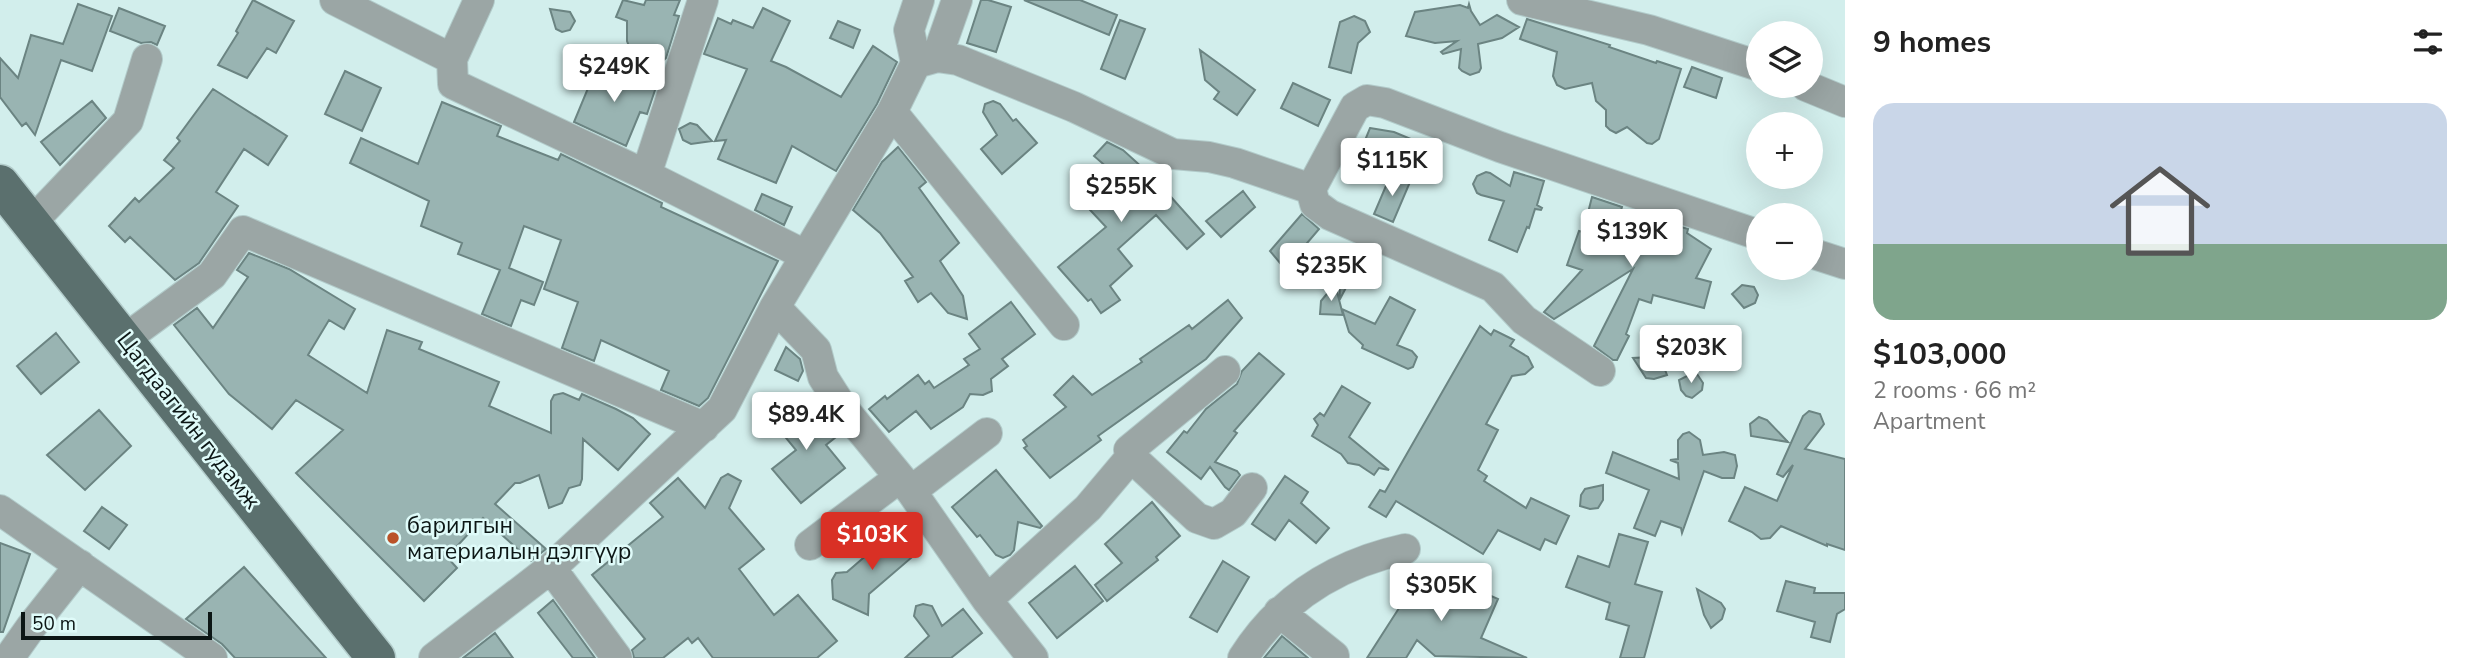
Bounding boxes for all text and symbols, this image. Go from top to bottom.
map controls [1746,21,1823,280]
button: layers [1746,21,1823,98]
text: 9 homes [1873,22,1991,63]
icon: filters [2409,23,2447,61]
pin: $249K [565,44,663,104]
text: $249K [579,51,649,82]
button: + [1746,112,1823,189]
pin: $115K [1343,138,1441,198]
text: $115K [1357,145,1427,176]
icon: home [2097,148,2223,274]
pin: $255K [1072,164,1170,224]
text: $255K [1086,171,1156,202]
button: − [1746,203,1823,280]
pin: $139K [1583,210,1681,269]
text: $139K [1597,216,1667,247]
pin: $235K [1282,244,1380,303]
text: $235K [1296,250,1366,281]
street label: Цагдаагийн гудамж [110,326,268,516]
pin: $203K [1642,326,1740,385]
text: $203K [1656,332,1726,363]
text: $103,000 [1873,334,2006,375]
text: 2 rooms · 66 m² [1873,375,2036,406]
pin: $89.4K [749,392,863,452]
text: $89.4K [768,399,844,430]
text: Apartment [1873,406,1985,437]
place label: барилгын материалын дэлгүүр [407,510,631,567]
pin: $103K [823,512,921,572]
text: $103K [837,519,907,550]
marker: барилгын материалын дэлгүүр [385,530,401,546]
pin: $305K [1392,564,1490,623]
text: $305K [1406,570,1476,601]
scale bar [21,609,212,641]
text: 50 m [32,611,76,637]

